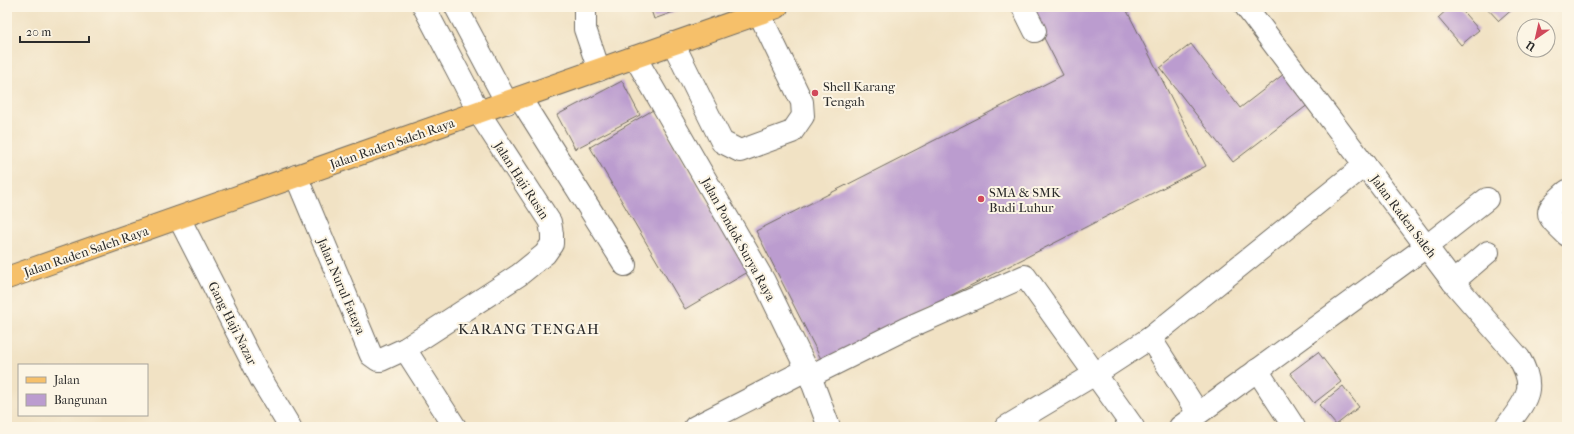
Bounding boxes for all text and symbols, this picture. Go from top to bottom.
scale bar [20,18,89,44]
north arrow [1516,18,1556,58]
text: 20 m [26,25,51,39]
text: U [1523,38,1539,54]
place label: Shell Karang Tengah [823,79,896,109]
marker: Shell Karang Tengah [810,88,820,98]
street label: Jalan Raden Saleh Raya [327,115,457,172]
street label: Jalan Haji Rusin [490,138,553,222]
street label: Jalan Raden Saleh [1367,171,1440,261]
street label: Jalan Pondok Surya Raya [698,174,779,304]
place label: SMA & SMK Budi Luhur [989,185,1061,215]
marker: SMA & SMK Budi Luhur [976,194,986,204]
street label: Jalan Raden Saleh Raya [21,223,151,280]
street label: Jalan Nurul Fataya [314,235,369,337]
street label: Gang Haji Nazar [205,279,260,368]
district label: KARANG TENGAH [458,320,600,338]
legend [18,364,148,416]
text: Jalan [53,373,80,387]
text: Bangunan [54,393,107,407]

